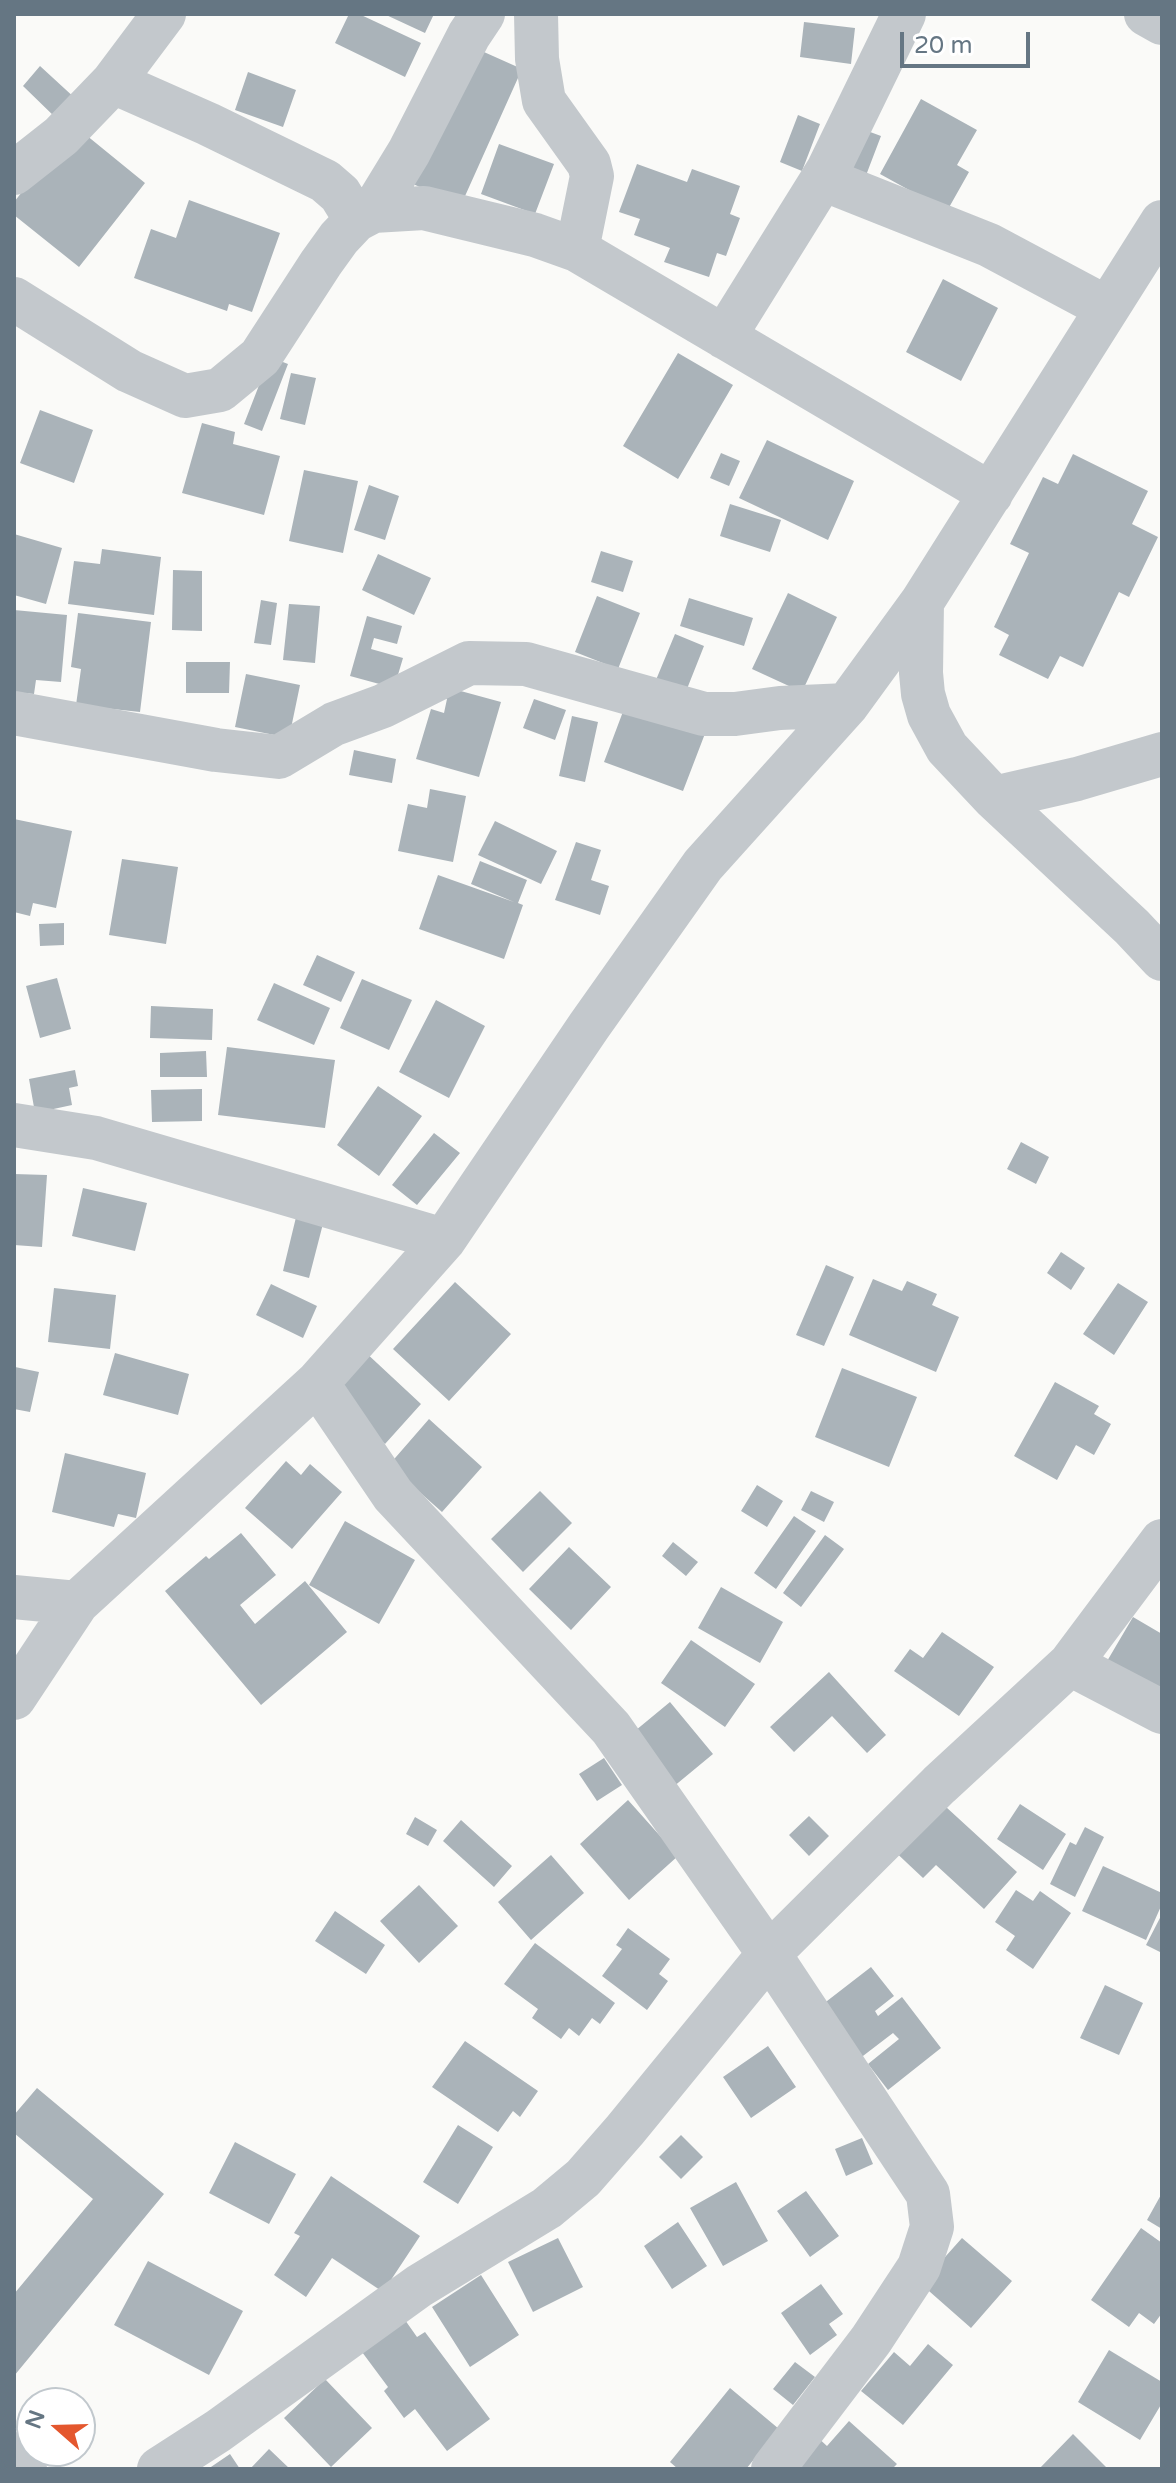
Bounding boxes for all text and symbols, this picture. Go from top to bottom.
scale bar [904,16,1034,66]
text: 20 m [914,31,972,60]
north arrow [16,2387,96,2467]
text: N [20,2407,51,2432]

